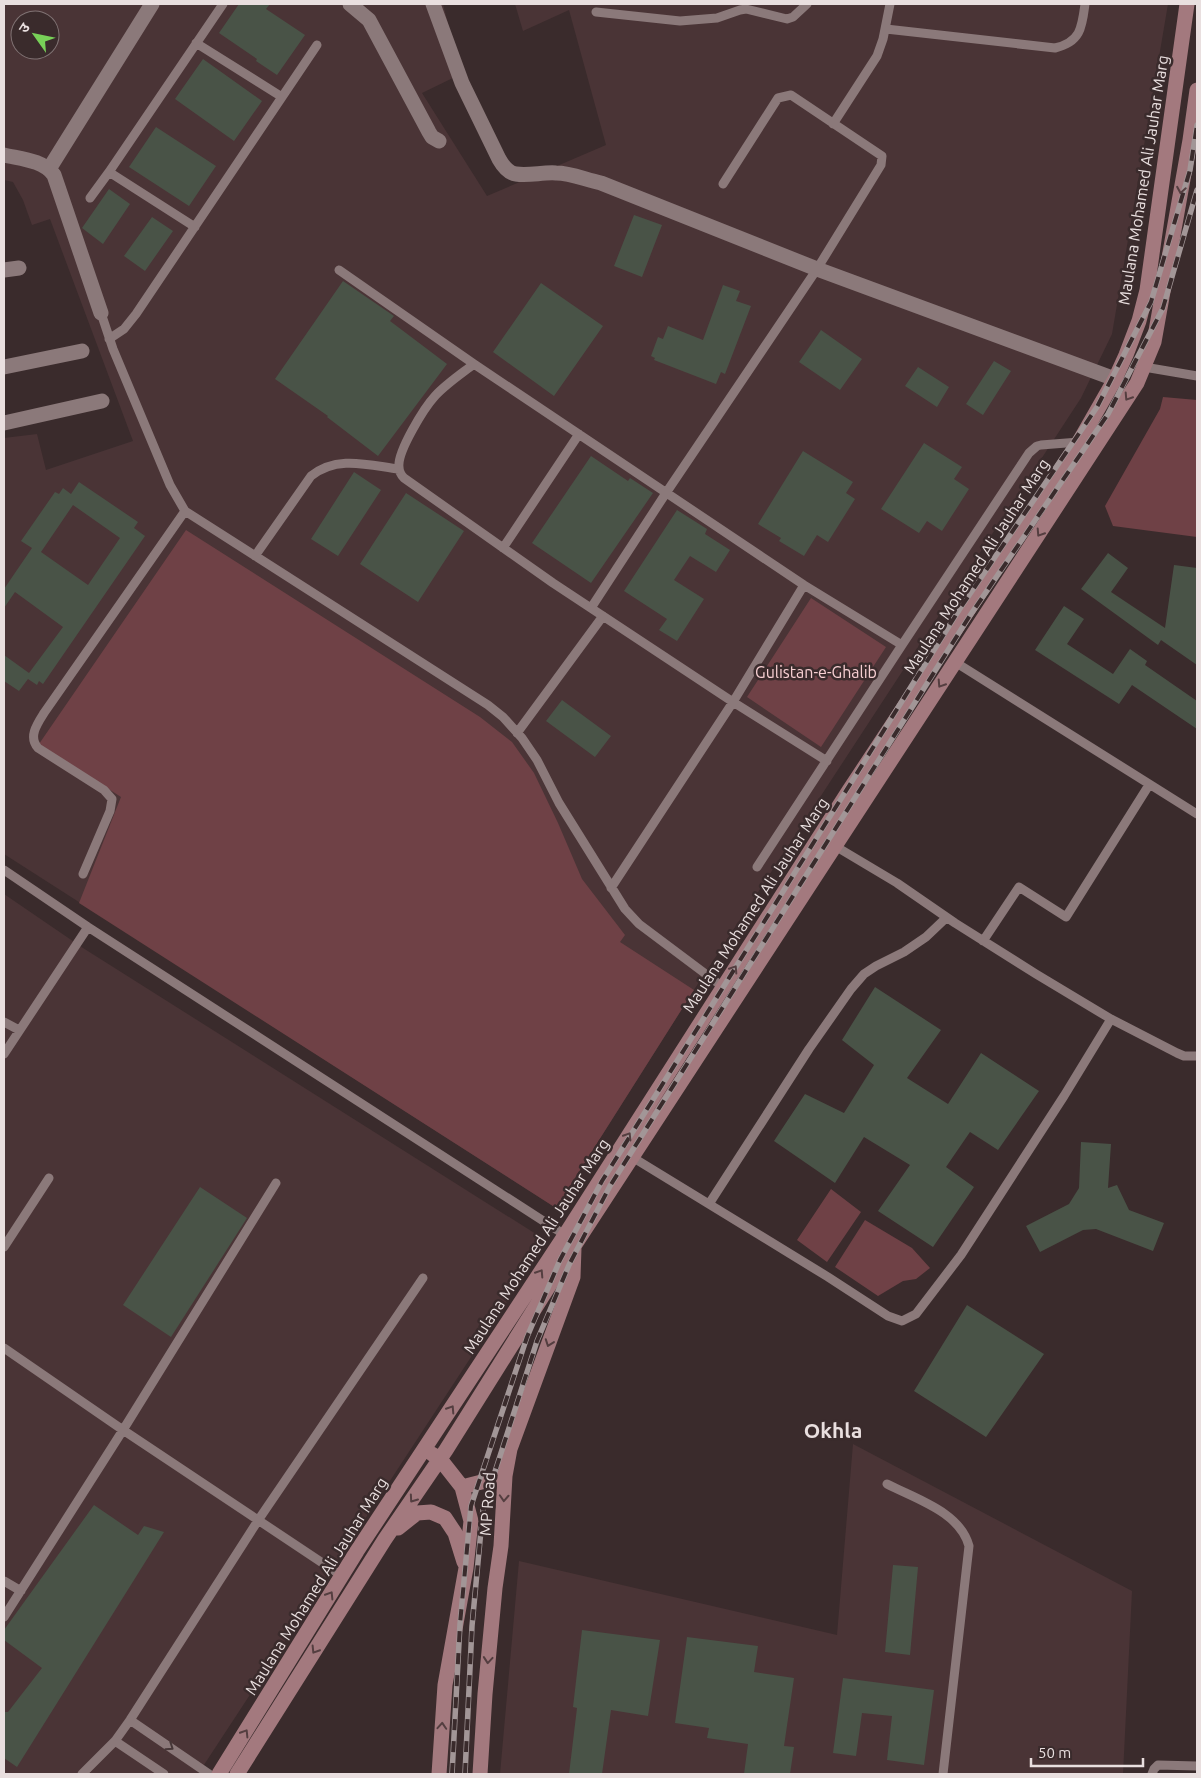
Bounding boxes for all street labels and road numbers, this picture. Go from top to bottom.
street label: Maulana Mohamed Ali Jauhar Marg [1114,54,1172,306]
street label: Maulana Mohamed Ali Jauhar Marg [900,455,1052,677]
street label: Maulana Mohamed Ali Jauhar Marg [679,794,831,1016]
street label: Maulana Mohamed Ali Jauhar Marg [460,1135,612,1357]
street label: MP Road [476,1471,498,1537]
street label: Maulana Mohamed Ali Jauhar Marg [241,1474,391,1698]

